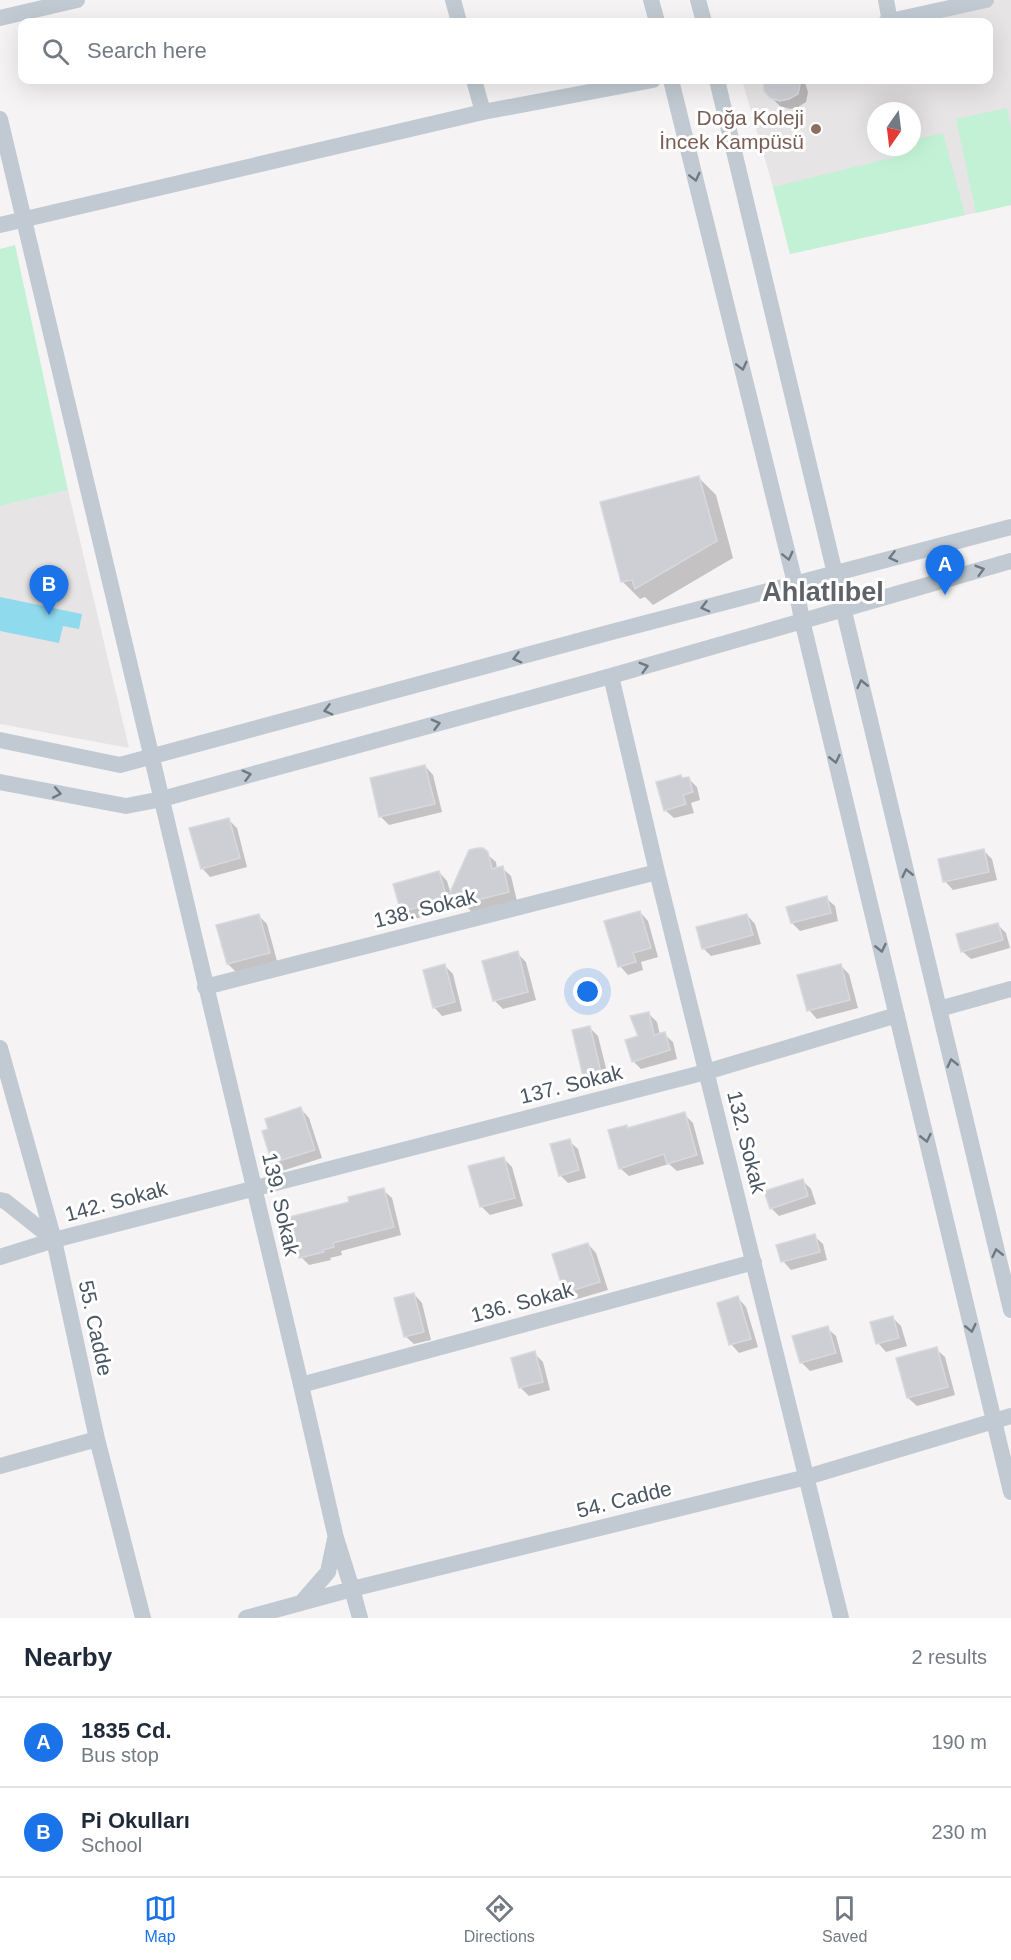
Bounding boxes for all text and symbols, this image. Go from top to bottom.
search box [18,18,993,84]
icon: search [39,35,72,68]
text: Search here [87,38,207,63]
north arrow [867,102,921,156]
place label: Doğa Koleji İncek Kampüsü [659,106,804,153]
marker: Doğa Koleji İncek Kampüsü [809,122,823,136]
one-way arrow [688,172,701,182]
one-way arrow [734,361,747,371]
pin: A [926,546,964,595]
one-way arrow [888,550,898,563]
one-way arrow [781,551,794,561]
one-way arrow [974,565,985,577]
pin: B [29,566,68,615]
district label: Ahlatlıbel [762,577,884,607]
one-way arrow [700,600,710,613]
one-way arrow [512,651,522,663]
one-way arrow [638,662,649,674]
one-way arrow [856,679,869,689]
one-way arrow [324,702,334,715]
one-way arrow [430,719,441,731]
one-way arrow [828,753,841,763]
one-way arrow [242,770,252,783]
one-way arrow [52,786,62,799]
one-way arrow [902,869,915,879]
street label: 138. Sokak [371,884,479,932]
one-way arrow [873,943,886,953]
your location [573,977,602,1006]
one-way arrow [947,1058,960,1068]
street label: 137. Sokak [517,1060,625,1108]
street label: 132. Sokak [723,1088,771,1196]
one-way arrow [918,1133,931,1143]
street label: 139. Sokak [258,1150,304,1258]
street label: 142. Sokak [62,1176,170,1226]
one-way arrow [992,1248,1005,1258]
street label: 136. Sokak [468,1277,576,1327]
street label: 55. Cadde [75,1278,117,1378]
one-way arrow [963,1322,976,1332]
street label: 54. Cadde [574,1476,674,1522]
text: Nearby [24,1642,112,1672]
text: 2 results [911,1646,987,1668]
text: 1835 Cd. [81,1718,172,1743]
text: A [36,1731,51,1753]
text: 190 m [931,1731,987,1753]
text: Bus stop [81,1744,159,1766]
text: Pi Okulları [81,1808,190,1833]
text: B [36,1821,51,1843]
text: 230 m [931,1821,987,1843]
text: School [81,1834,142,1856]
tab: Map [144,1892,177,1946]
tab: Directions [464,1892,535,1946]
tab: Saved [822,1892,867,1946]

